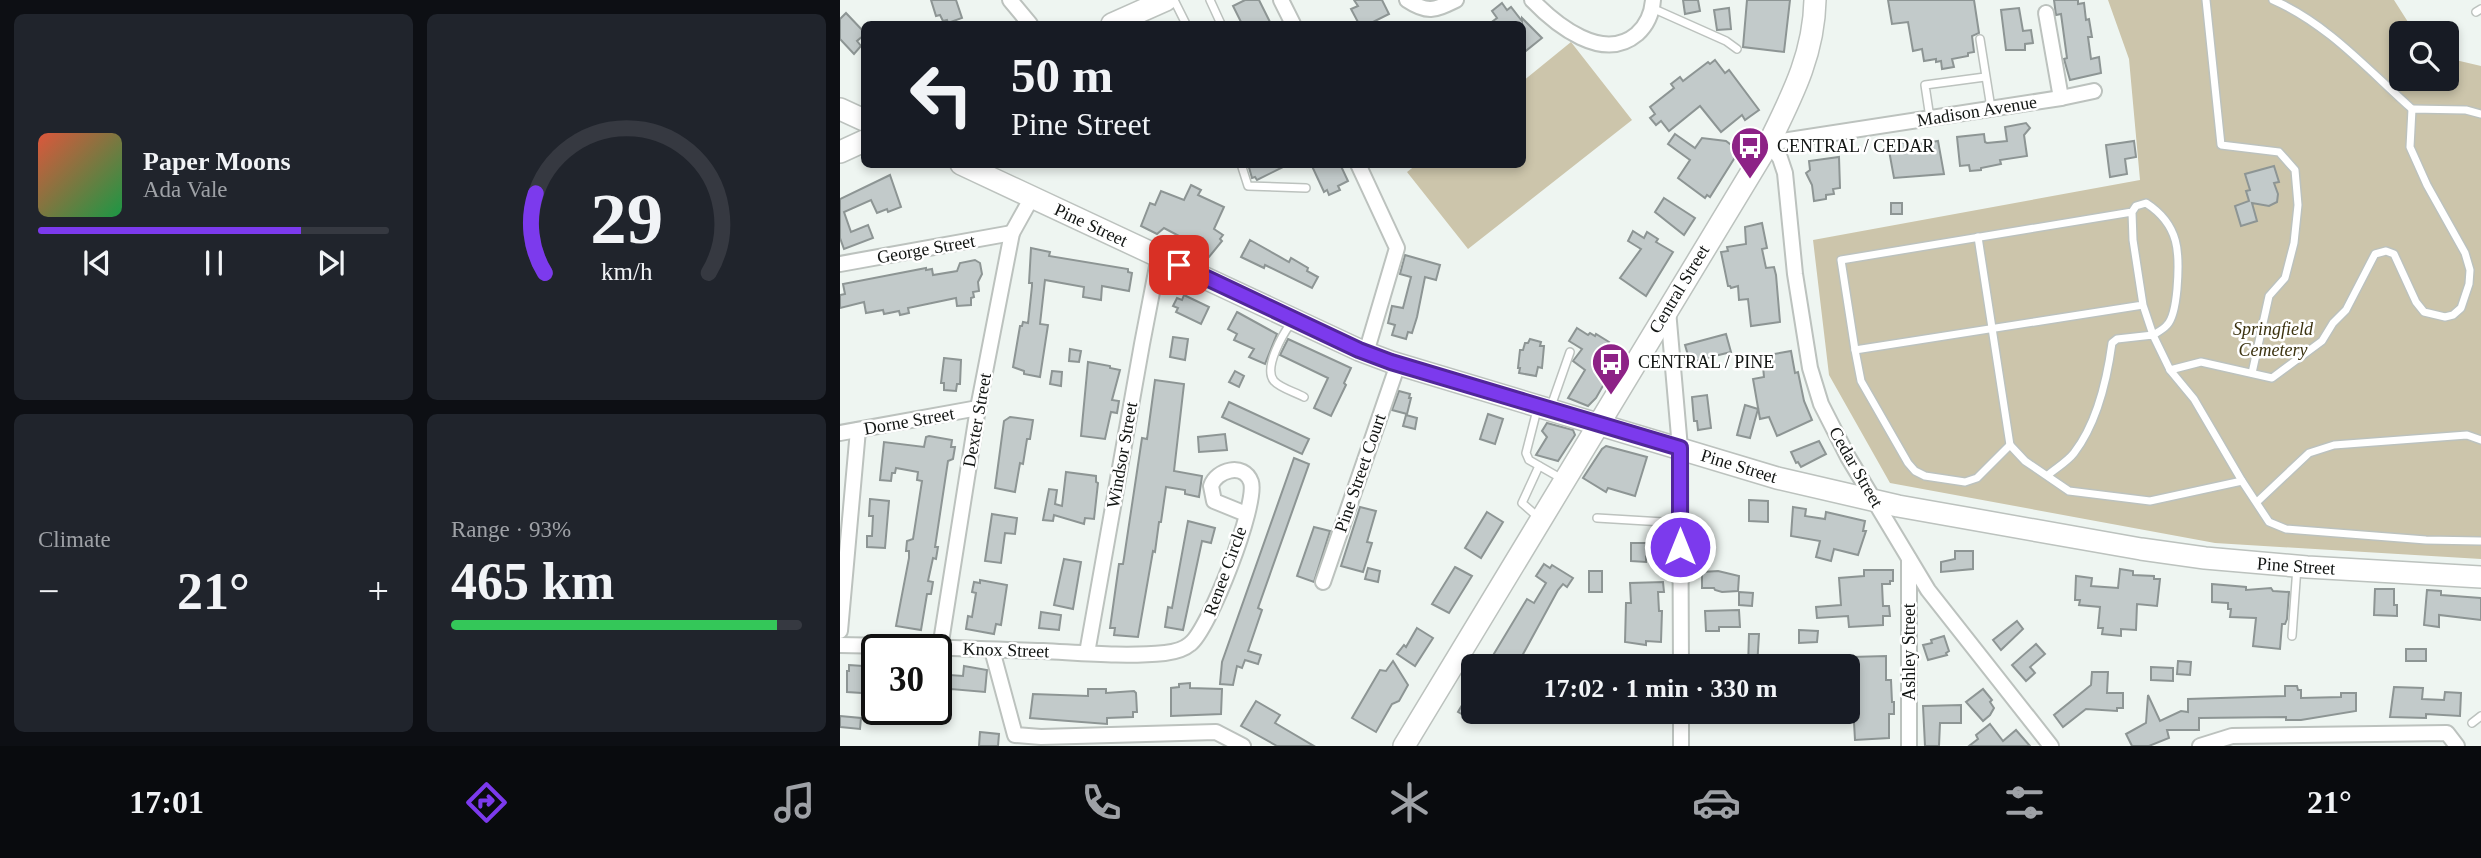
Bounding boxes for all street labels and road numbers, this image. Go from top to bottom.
street label: Madison Avenue [1916,92,2038,130]
street label: Pine Street [1051,199,1131,251]
street label: George Street [875,231,977,267]
street label: Central Street [1645,241,1713,337]
street label: Dexter Street [959,371,995,469]
street label: Windsor Street [1103,400,1141,510]
street label: Dorne Street [862,403,956,439]
street label: Pine Street Court [1330,411,1390,535]
street label: Cedar Street [1825,423,1887,511]
street label: Pine Street [1699,445,1779,487]
street label: Renee Circle [1200,524,1250,618]
street label: Pine Street [2256,553,2336,579]
street label: Ashley Street [1899,603,1919,701]
street label: Knox Street [962,638,1050,662]

